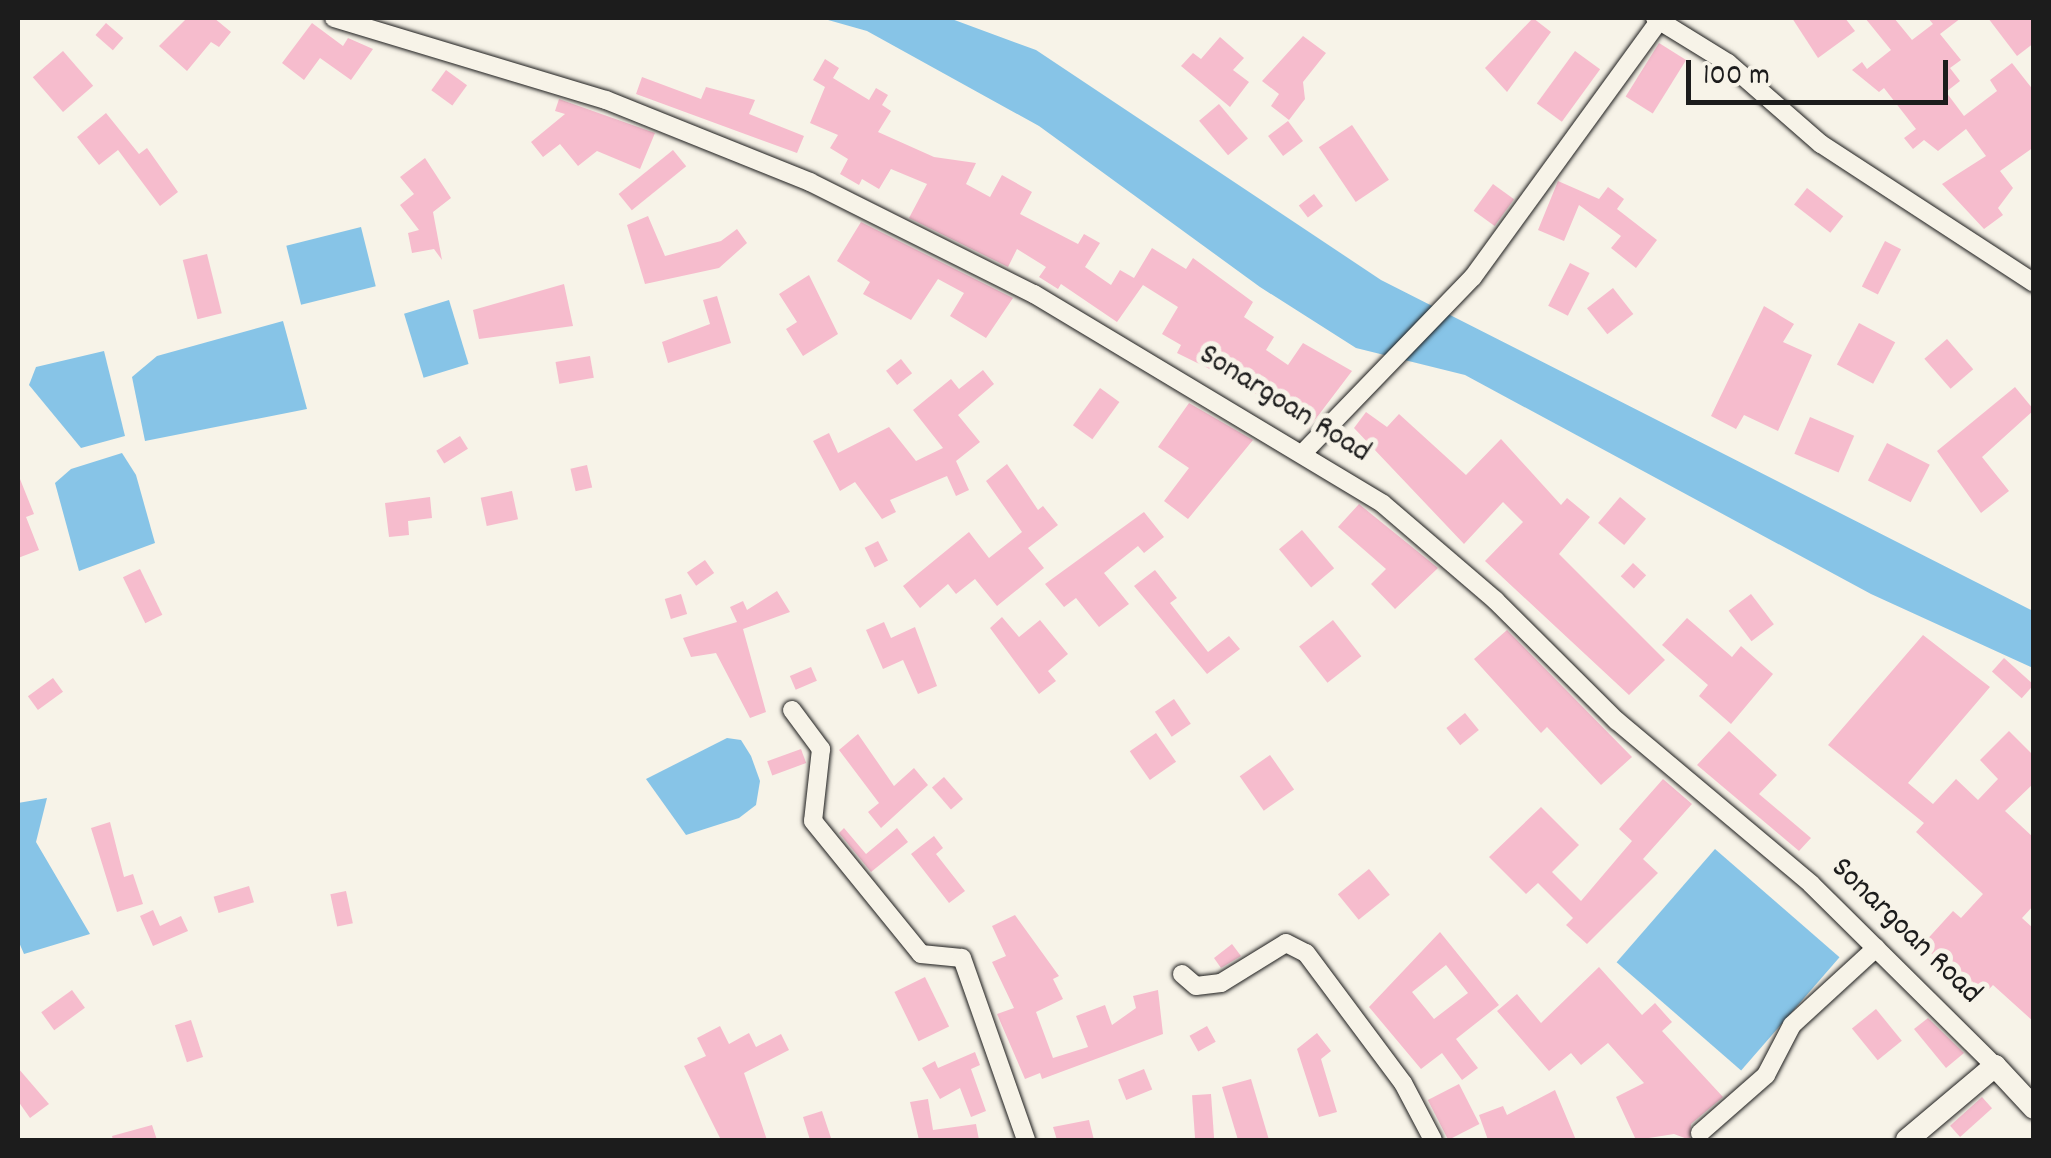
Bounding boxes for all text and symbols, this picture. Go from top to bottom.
scale bar [1691,40,1954,102]
text: 100 m [1703,56,1770,99]
street label: Sonargoan Road [1191,337,1377,473]
street label: Sonargoan Road [1821,850,1989,1014]

